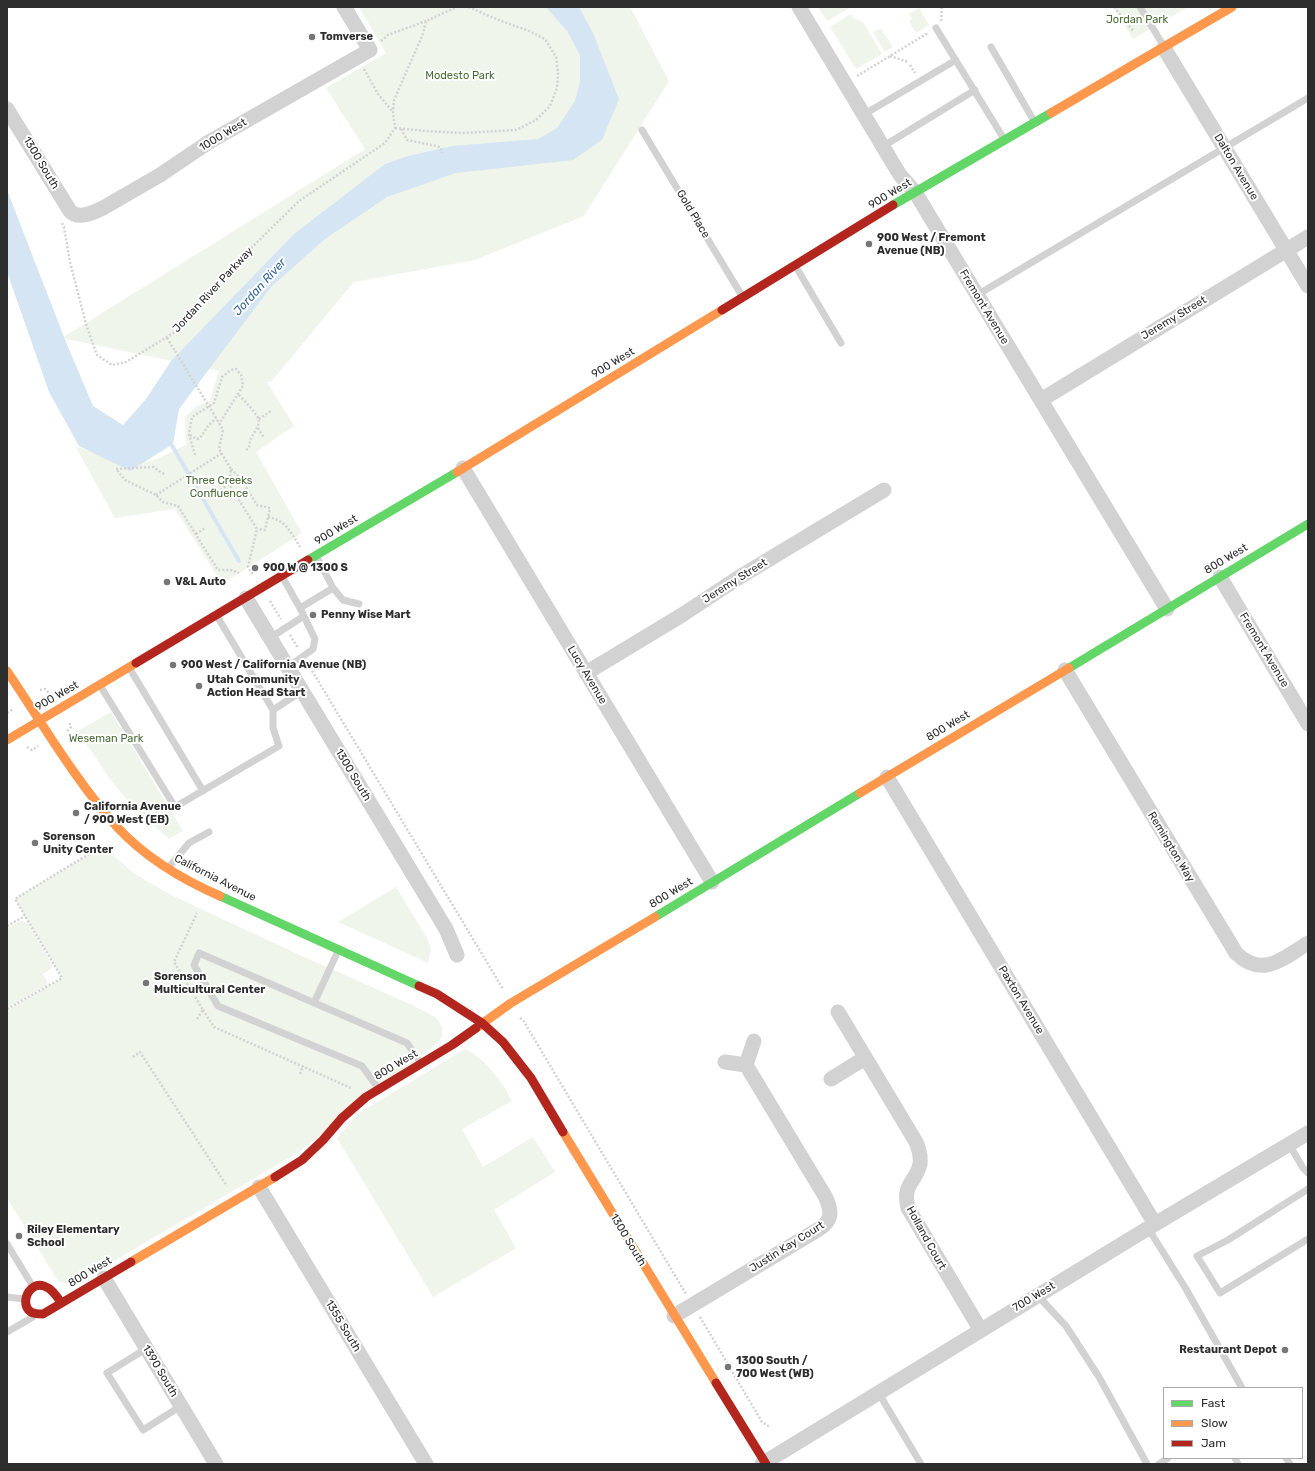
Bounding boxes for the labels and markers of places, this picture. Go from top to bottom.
place label: Tomverse [320,30,373,44]
marker: Tomverse [307,32,317,42]
place label: 900 West / Fremont Avenue (NB) [877,231,986,257]
marker: 900 West / Fremont Avenue (NB) [864,239,874,249]
place label: 900 W @ 1300 S [263,561,348,575]
marker: 900 W @ 1300 S [250,563,260,573]
place label: V&L Auto [175,575,226,589]
marker: V&L Auto [162,577,172,587]
place label: Penny Wise Mart [321,608,411,622]
marker: Penny Wise Mart [308,610,318,620]
place label: 900 West / California Avenue (NB) [181,658,366,672]
marker: 900 West / California Avenue (NB) [168,660,178,670]
place label: Utah Community Action Head Start [207,673,305,699]
marker: Utah Community Action Head Start [194,681,204,691]
place label: California Avenue / 900 West (EB) [84,800,181,826]
marker: California Avenue / 900 West (EB) [71,808,81,818]
place label: Sorenson Unity Center [43,830,113,856]
marker: Sorenson Unity Center [30,838,40,848]
place label: Sorenson Multicultural Center [154,970,265,996]
marker: Sorenson Multicultural Center [141,978,151,988]
place label: Riley Elementary School [27,1223,120,1249]
marker: Riley Elementary School [14,1231,24,1241]
place label: Restaurant Depot [1179,1343,1277,1357]
marker: Restaurant Depot [1280,1345,1290,1355]
place label: 1300 South / 700 West (WB) [736,1354,814,1380]
marker: 1300 South / 700 West (WB) [723,1362,733,1372]

